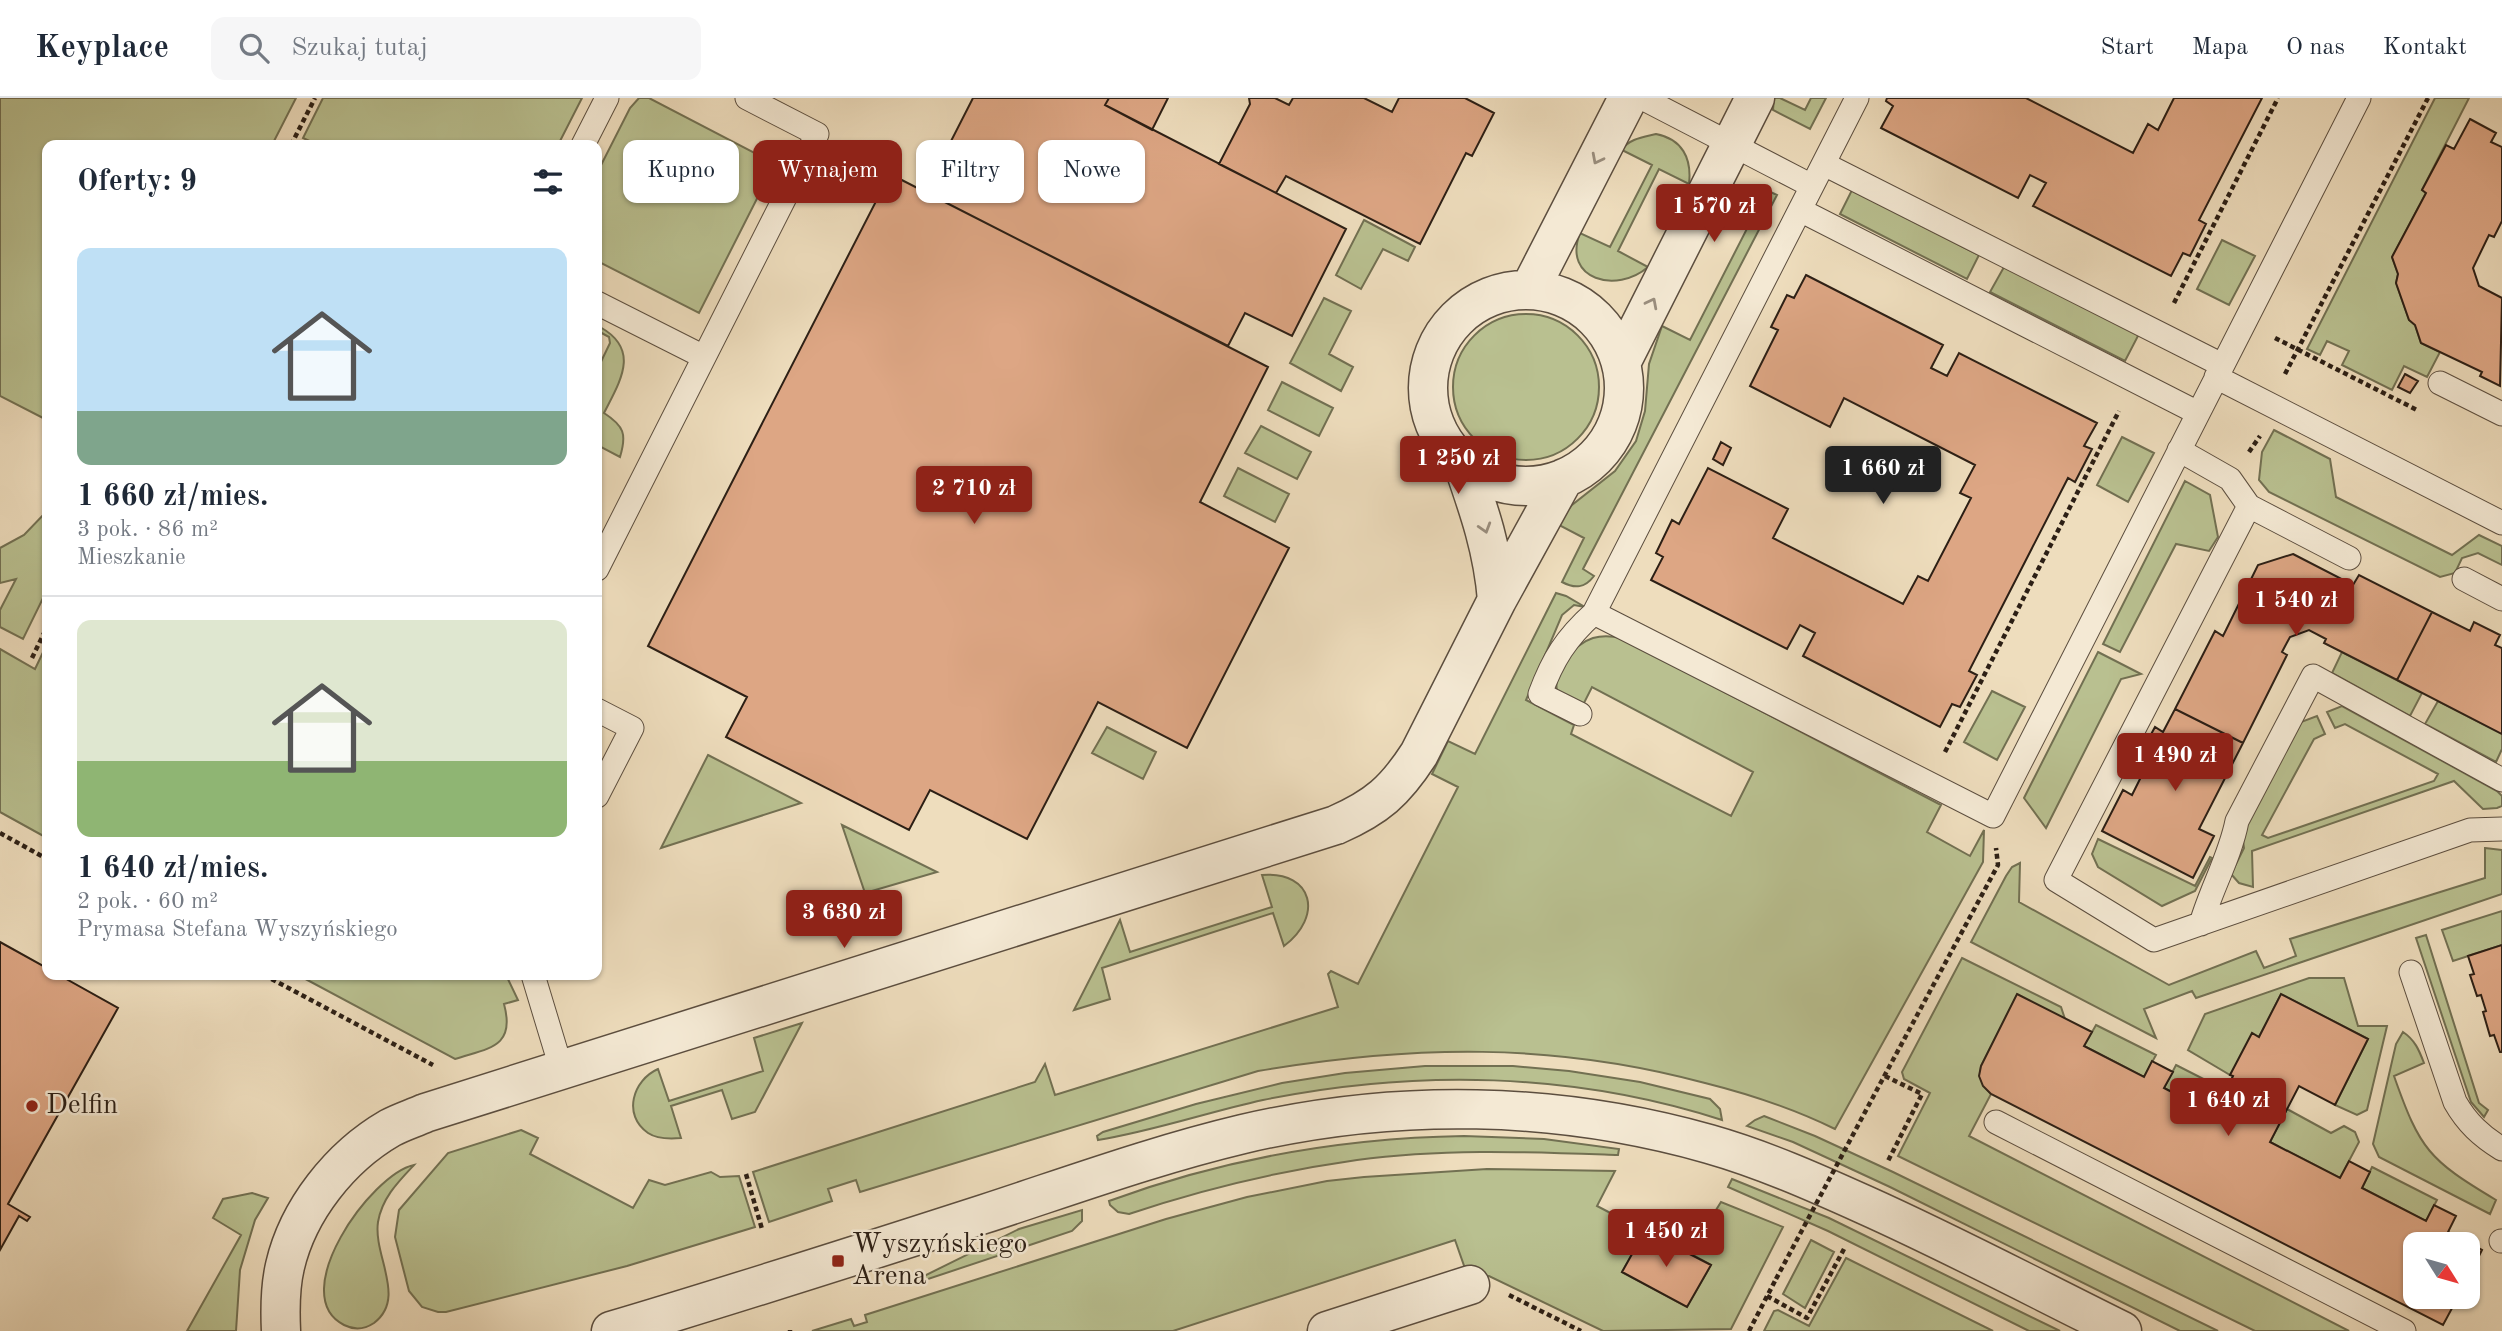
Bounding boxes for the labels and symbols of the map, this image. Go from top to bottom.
one-way arrow [1591,152,1605,164]
pin: 1 570 zł [1642,184,1786,244]
one-way arrow [1643,297,1657,310]
pin: 1 250 zł [1386,436,1530,496]
pin: 1 660 zł [1811,446,1955,506]
pin: 2 710 zł [902,466,1046,526]
one-way arrow [1476,522,1491,534]
pin: 1 540 zł [2224,578,2368,638]
pin: 1 490 zł [2103,734,2247,793]
pin: 3 630 zł [772,890,916,950]
pin: 1 640 zł [2156,1079,2300,1138]
place label: Delfin [46,1092,118,1120]
marker: Delfin [24,1098,40,1114]
pin: 1 450 zł [1594,1210,1738,1269]
place label: Wyszyńskiego Arena [852,1231,1027,1291]
north arrow [2403,1232,2480,1309]
marker: Wyszyńskiego Arena [830,1253,846,1269]

